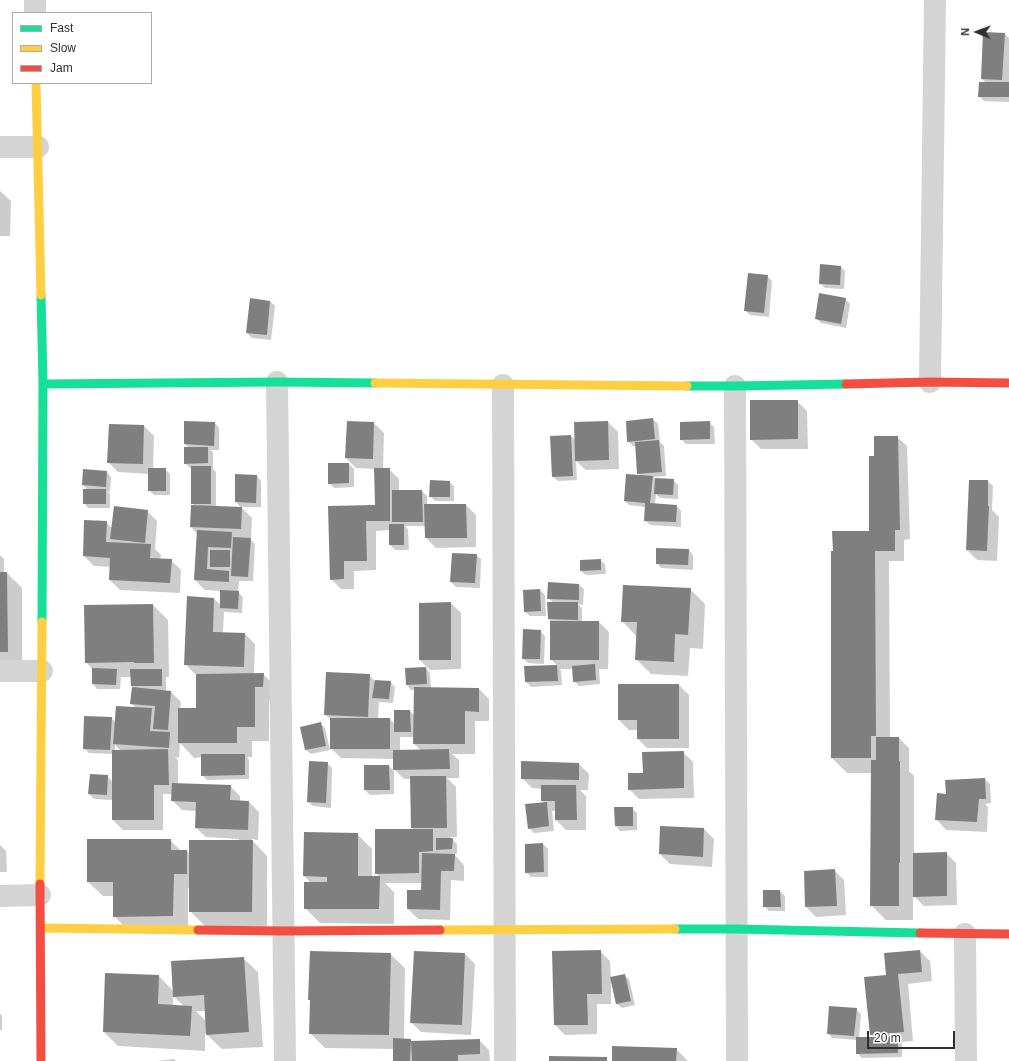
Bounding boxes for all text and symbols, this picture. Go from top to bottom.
legend [12,12,152,84]
north arrow [957,12,997,52]
text: Fast [50,21,73,35]
text: N [959,28,971,36]
text: Slow [50,41,76,55]
text: Jam [50,61,73,75]
scale bar [869,1023,957,1049]
text: 20 m [874,1031,901,1045]

